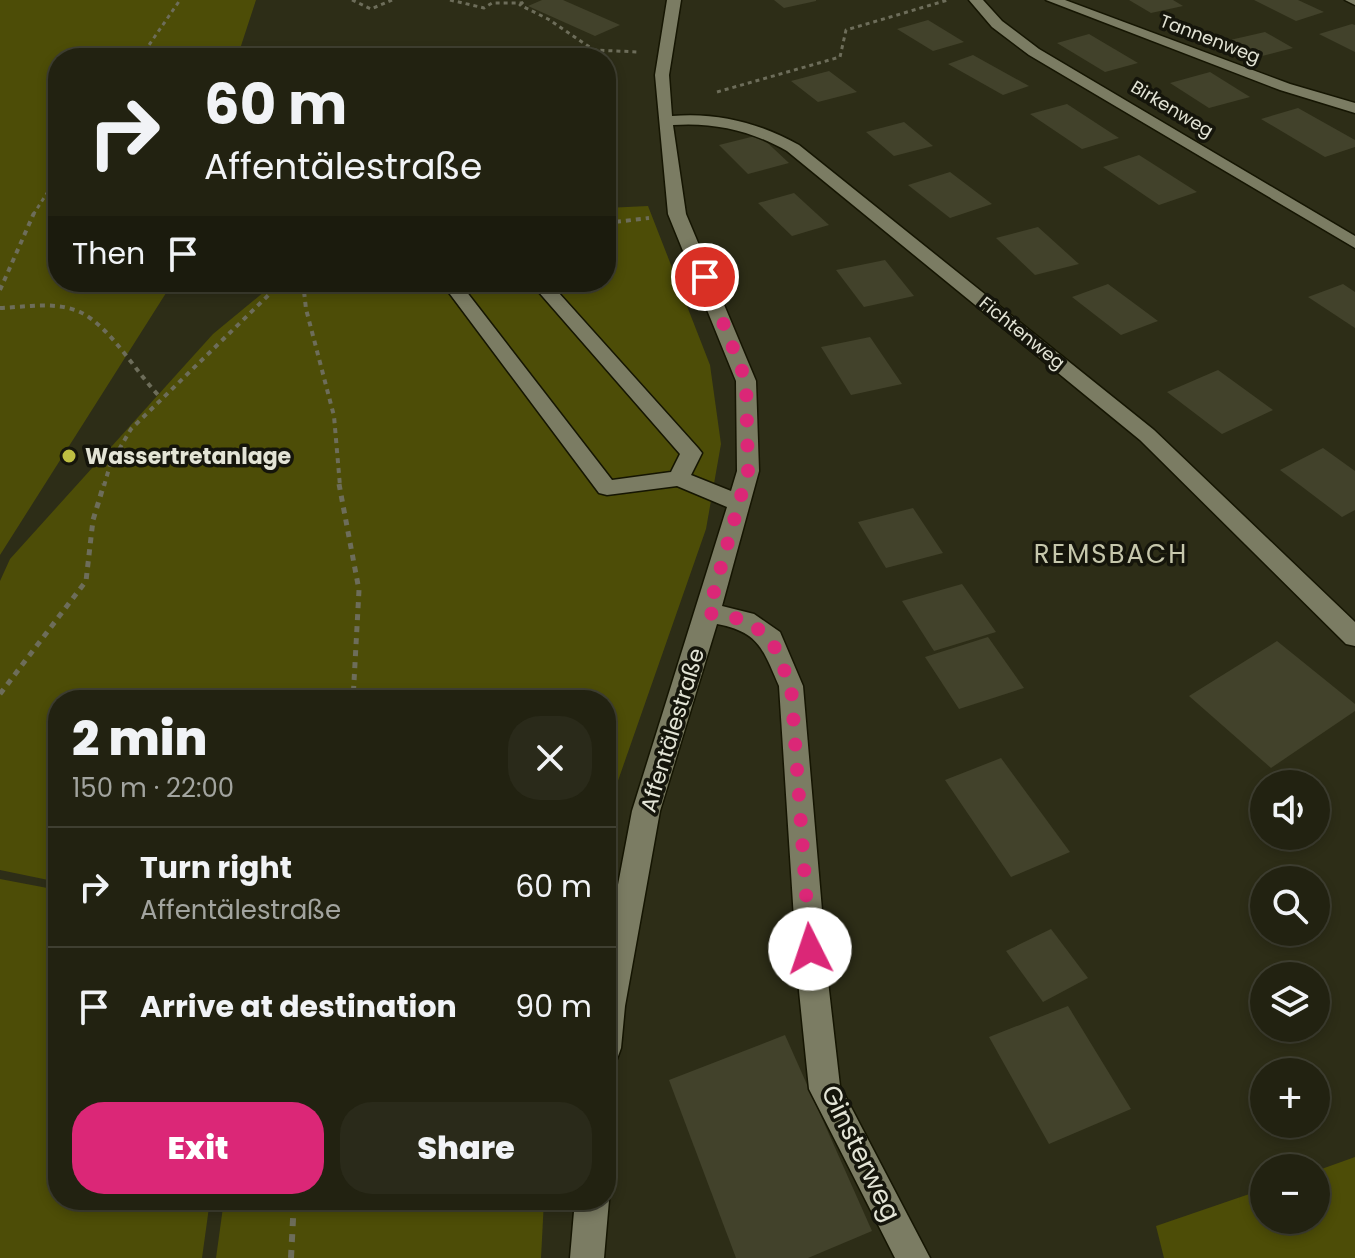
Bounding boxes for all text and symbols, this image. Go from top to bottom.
street label: Tannenweg [1156,8,1264,69]
text: 60 m [204,65,347,144]
street label: Birkenweg [1126,74,1218,143]
icon: right [72,80,176,184]
text: Affentälestraße [204,141,482,192]
text: Then [72,232,145,275]
icon: arrive [161,232,205,276]
pin [671,243,739,311]
icon: arrive [683,255,727,299]
street label: Fichtenweg [974,290,1070,375]
place label: Wassertretanlage [85,441,291,472]
marker: Wassertretanlage [60,447,78,465]
district label: REMSBACH [1034,536,1188,572]
street label: Affentälestraße [633,644,712,816]
text: 2 min [72,705,207,772]
button: close [508,716,592,800]
text: 150 m · 22:00 [72,770,234,806]
map controls [1250,770,1330,1234]
button: sound [1250,770,1330,850]
text: Turn right [140,846,292,889]
icon: right [72,865,116,909]
text: 60 m [515,865,592,908]
button: search [1250,866,1330,946]
text: Affentälestraße [140,892,341,928]
position arrow [768,907,852,991]
button: layers [1250,962,1330,1042]
icon: arrive [72,985,116,1029]
text: Arrive at destination [140,985,457,1028]
text: 90 m [515,985,592,1028]
button: + [1250,1058,1330,1138]
street label: Ginsterweg [813,1079,909,1227]
button: Exit [72,1102,324,1194]
button: Share [340,1102,592,1194]
button: − [1250,1154,1330,1234]

